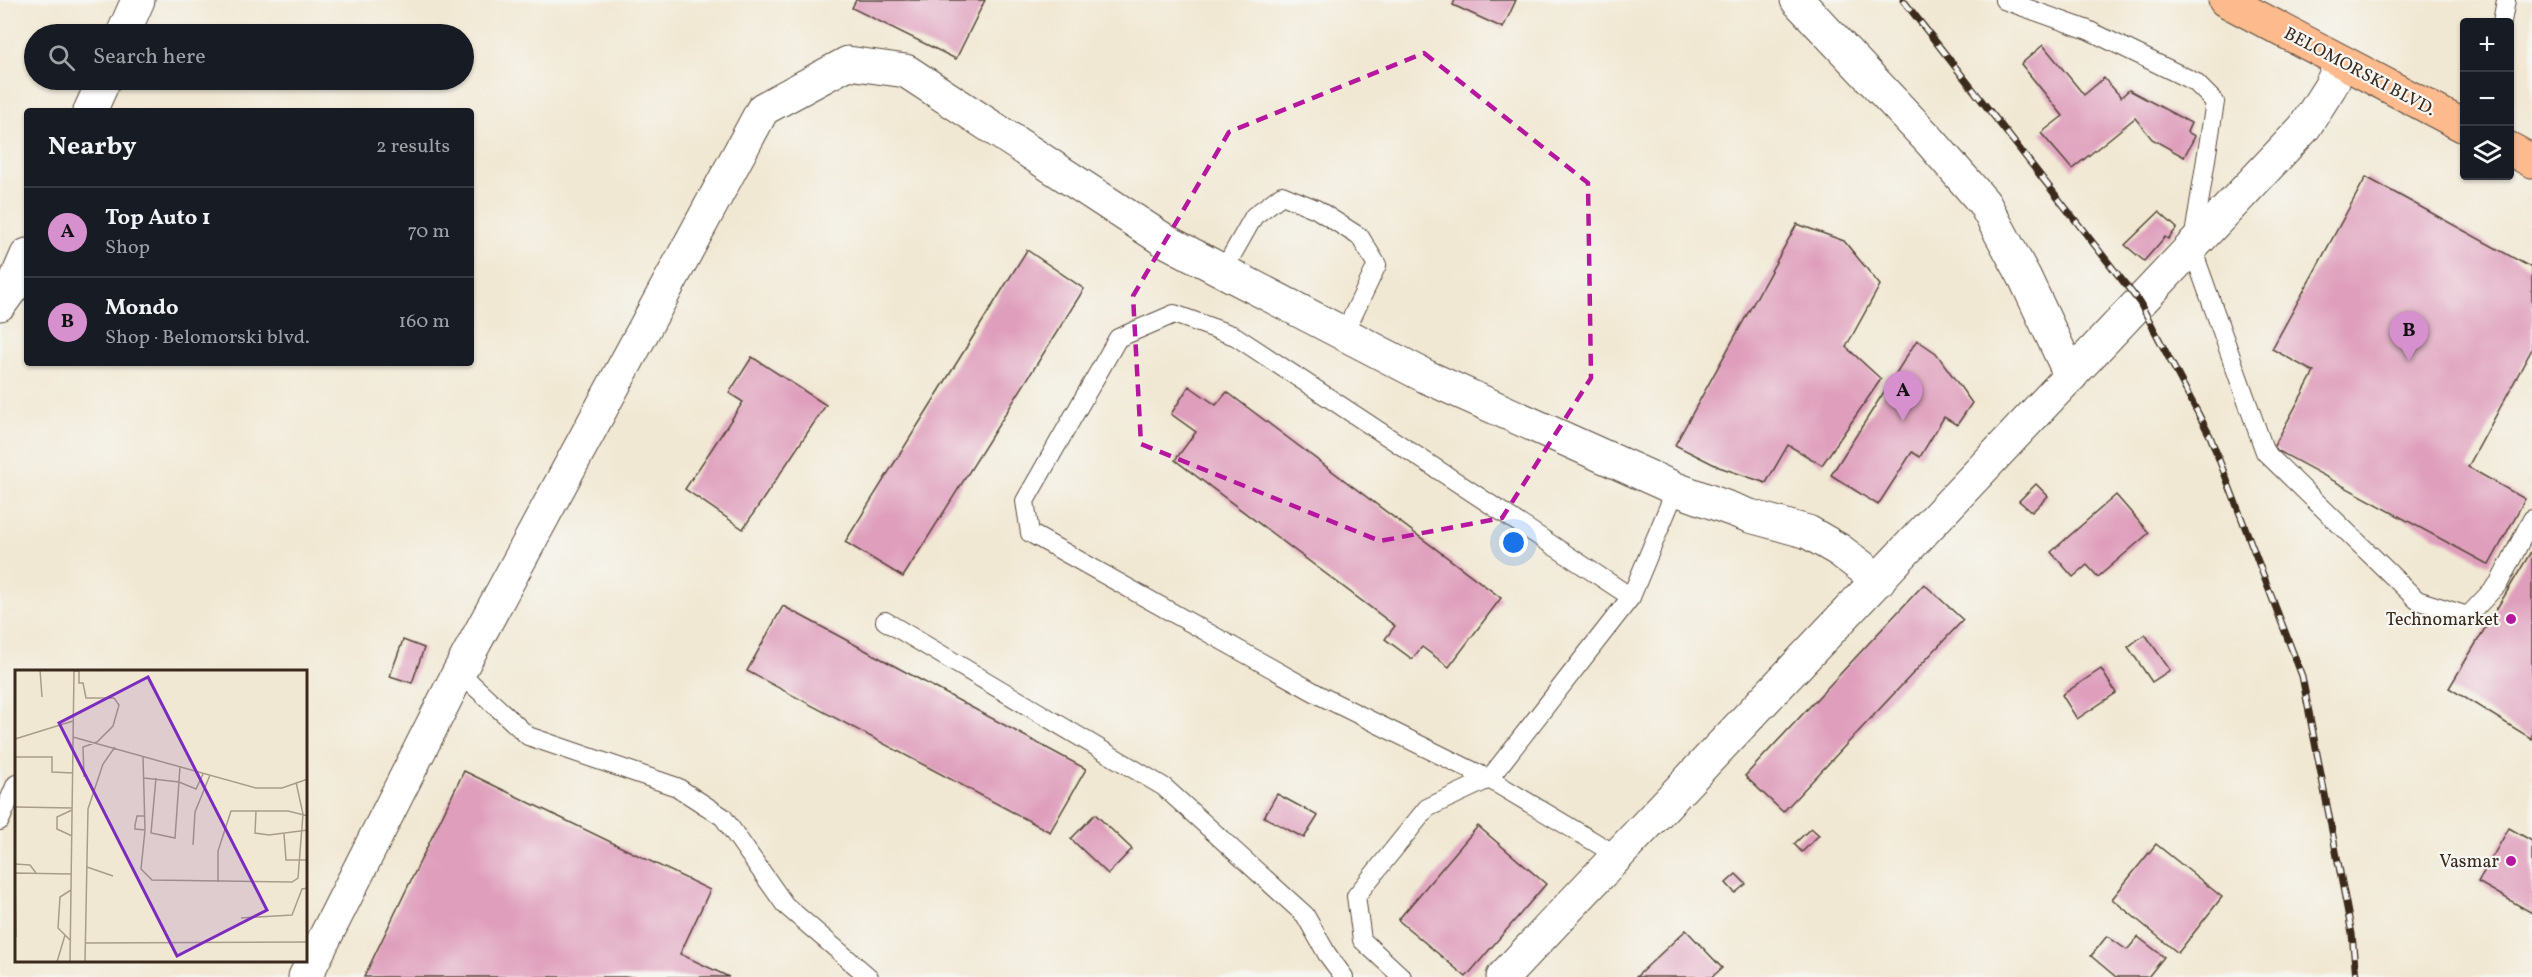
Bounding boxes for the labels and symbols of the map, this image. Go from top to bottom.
street label: BELOMORSKI BLVD. [2279,22,2440,123]
pin: B [2390,312,2428,361]
pin: A [1884,372,1922,421]
your location [1499,528,1528,557]
place label: Technomarket [2386,608,2499,633]
marker: Technomarket [2504,612,2518,626]
inset map [15,670,308,962]
place label: Vasmar [2439,850,2499,875]
marker: Vasmar [2504,854,2518,868]

